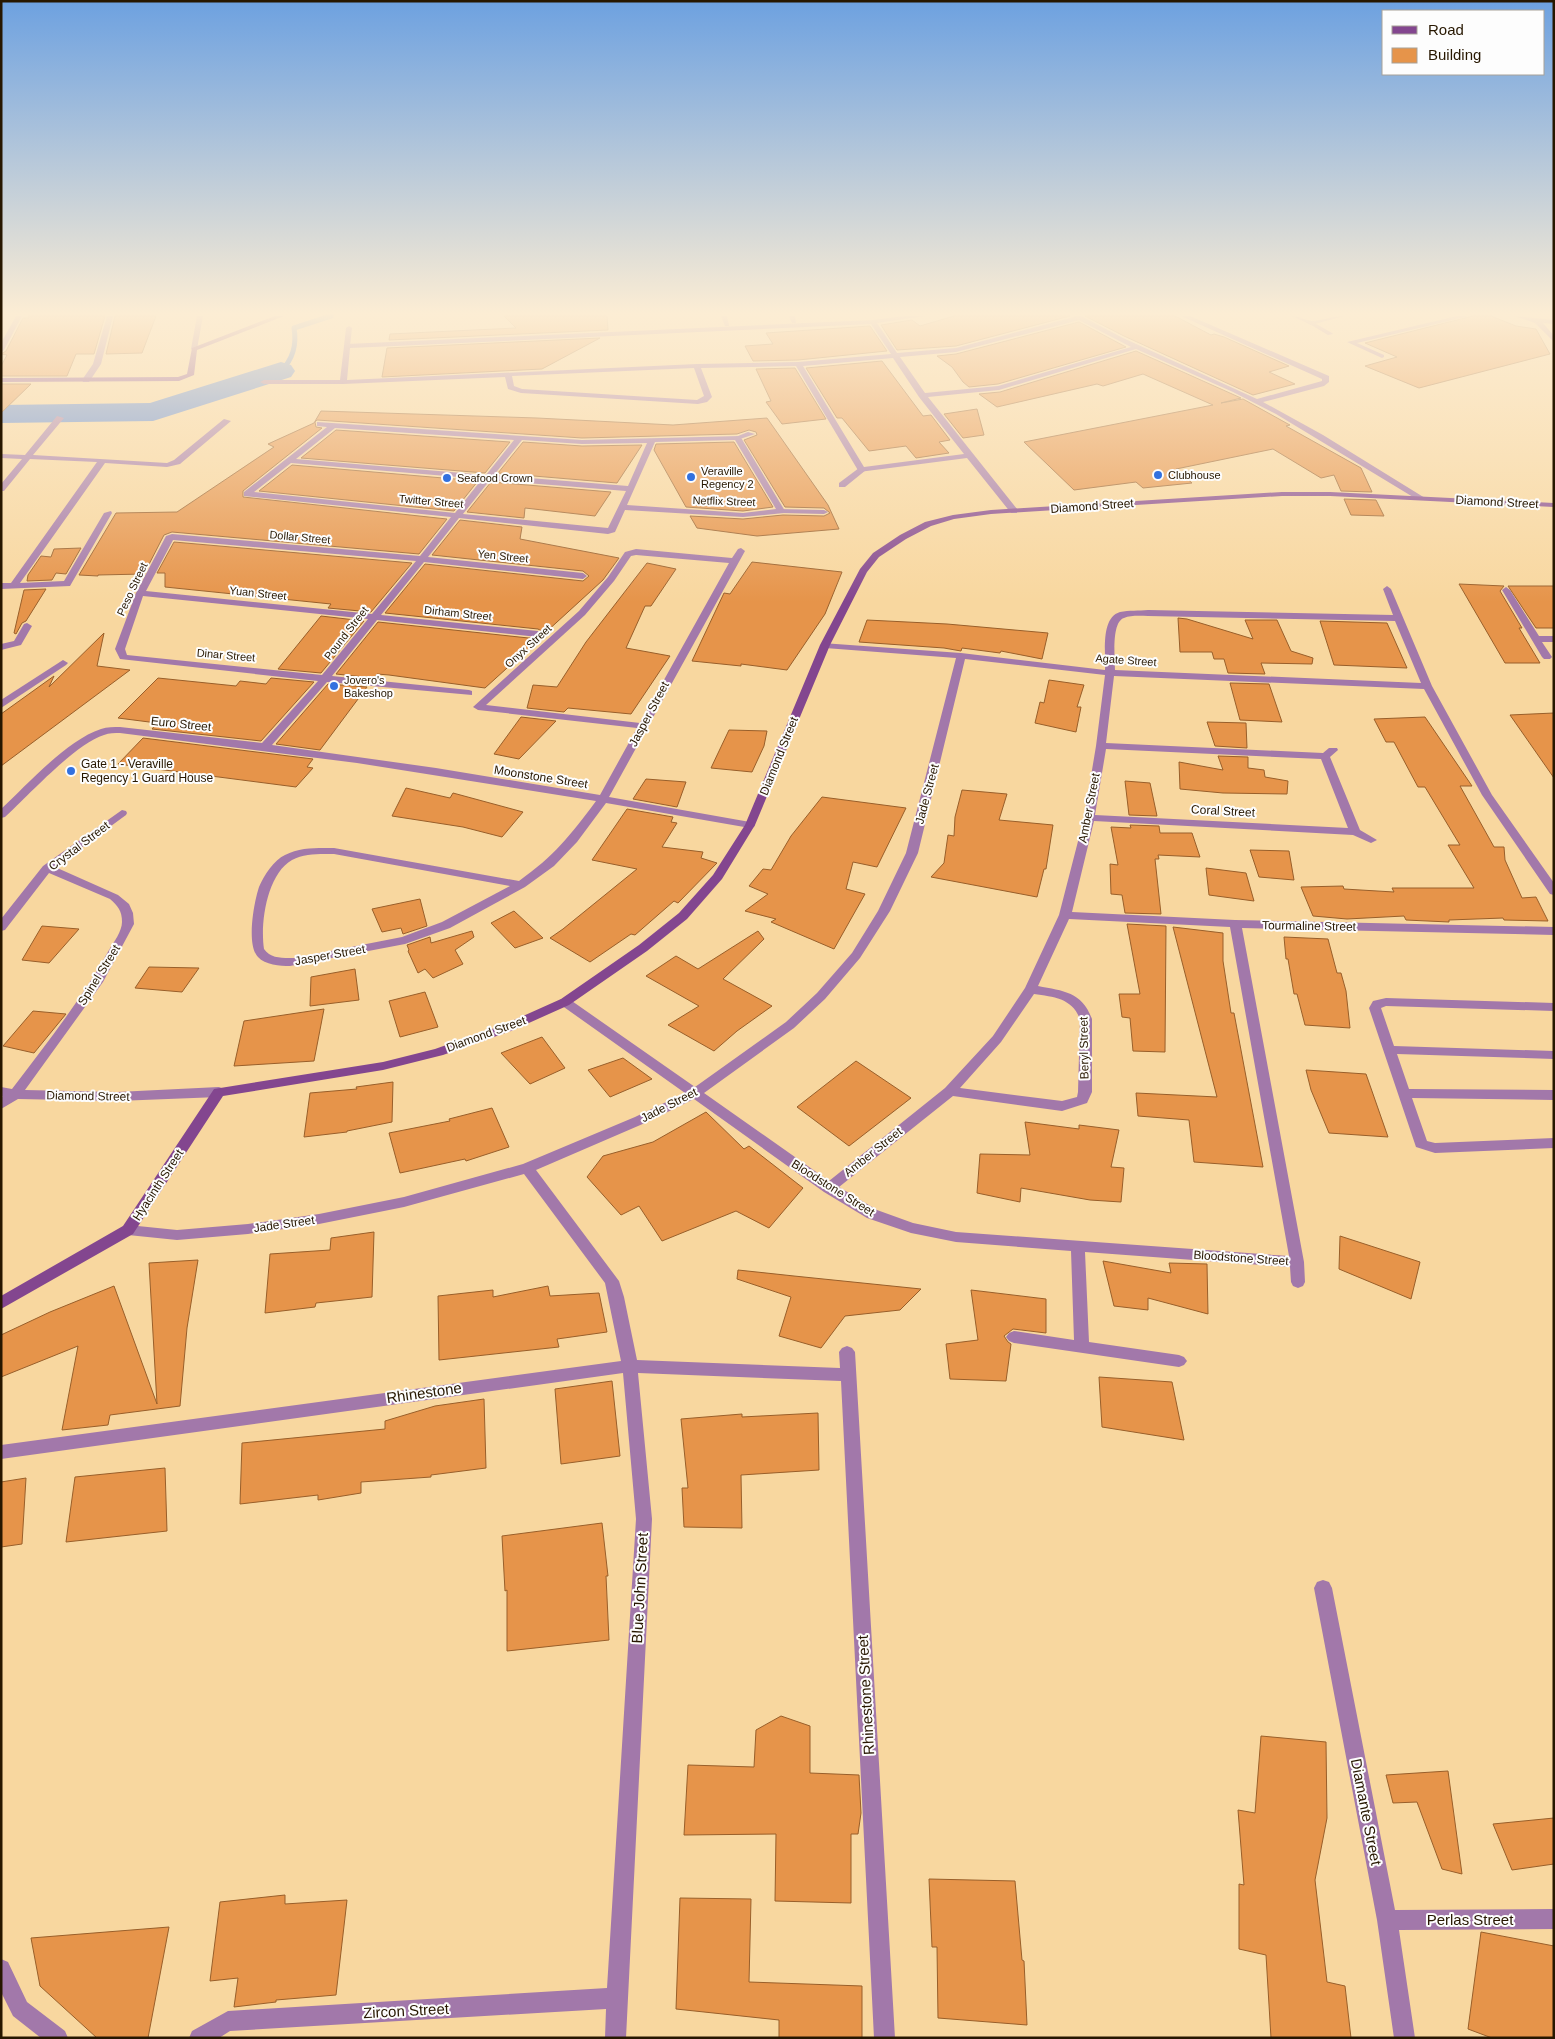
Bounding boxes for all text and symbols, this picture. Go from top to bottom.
legend [1382,10,1545,75]
text: Road [1428,21,1464,38]
text: Building [1428,46,1481,63]
place label: Veraville Regency 2 [701,465,754,490]
marker: Clubhouse [1152,469,1164,481]
place label: Clubhouse [1168,469,1221,481]
marker: Veraville Regency 2 [685,471,697,483]
marker: Seafood Crown [441,472,453,484]
place label: Seafood Crown [457,472,533,484]
street label: Twitter Street [398,492,464,510]
street label: Diamond Street [1455,493,1540,511]
street label: Netflix Street [692,494,756,508]
street label: Diamond Street [1050,496,1135,516]
street label: Dollar Street [269,528,331,546]
street label: Yen Street [477,547,529,565]
street label: Peso Street [114,560,150,618]
street label: Yuan Street [229,584,287,602]
street label: Dirham Street [424,603,492,623]
street label: Pound Street [322,604,370,662]
street label: Onyx Street [502,622,554,670]
street label: Dinar Street [196,646,256,664]
street label: Agate Street [1095,652,1157,668]
place label: Jovero's Bakeshop [344,674,393,699]
street label: Jasper Street [626,679,672,749]
marker: Jovero's Bakeshop [328,680,340,692]
street label: Euro Street [150,714,213,734]
street label: Diamond Street [757,714,801,797]
place label: Gate 1 - Veraville Regency 1 Guard House [81,757,213,785]
street label: Jade Street [912,762,942,825]
street label: Moonstone Street [493,763,590,791]
marker: Gate 1 - Veraville Regency 1 Guard House [65,765,77,777]
street label: Amber Street [1075,771,1103,844]
street label: Coral Street [1191,802,1256,820]
street label: Crystal Street [46,818,113,873]
street label: Tourmaline Street [1262,918,1357,934]
street label: Spinel Street [75,942,123,1008]
street label: Jasper Street [294,942,367,968]
street label: Diamond Street [444,1013,528,1055]
street label: Beryl Street [1076,1016,1092,1079]
street label: Jade Street [638,1085,700,1125]
street label: Diamond Street [46,1088,130,1104]
street label: Amber Street [841,1124,905,1180]
street label: Hyacinth Street [130,1146,187,1223]
street label: Bloodstone Street [789,1157,878,1220]
street label: Jade Street [253,1213,316,1235]
street label: Bloodstone Street [1193,1248,1290,1268]
street label: Rhinestone [385,1379,463,1406]
street label: Blue John Street [628,1531,651,1644]
street label: Rhinestone Street [854,1634,877,1755]
street label: Diamante Street [1348,1757,1385,1868]
street label: Perlas Street [1427,1911,1514,1928]
street label: Zircon Street [363,2000,450,2021]

